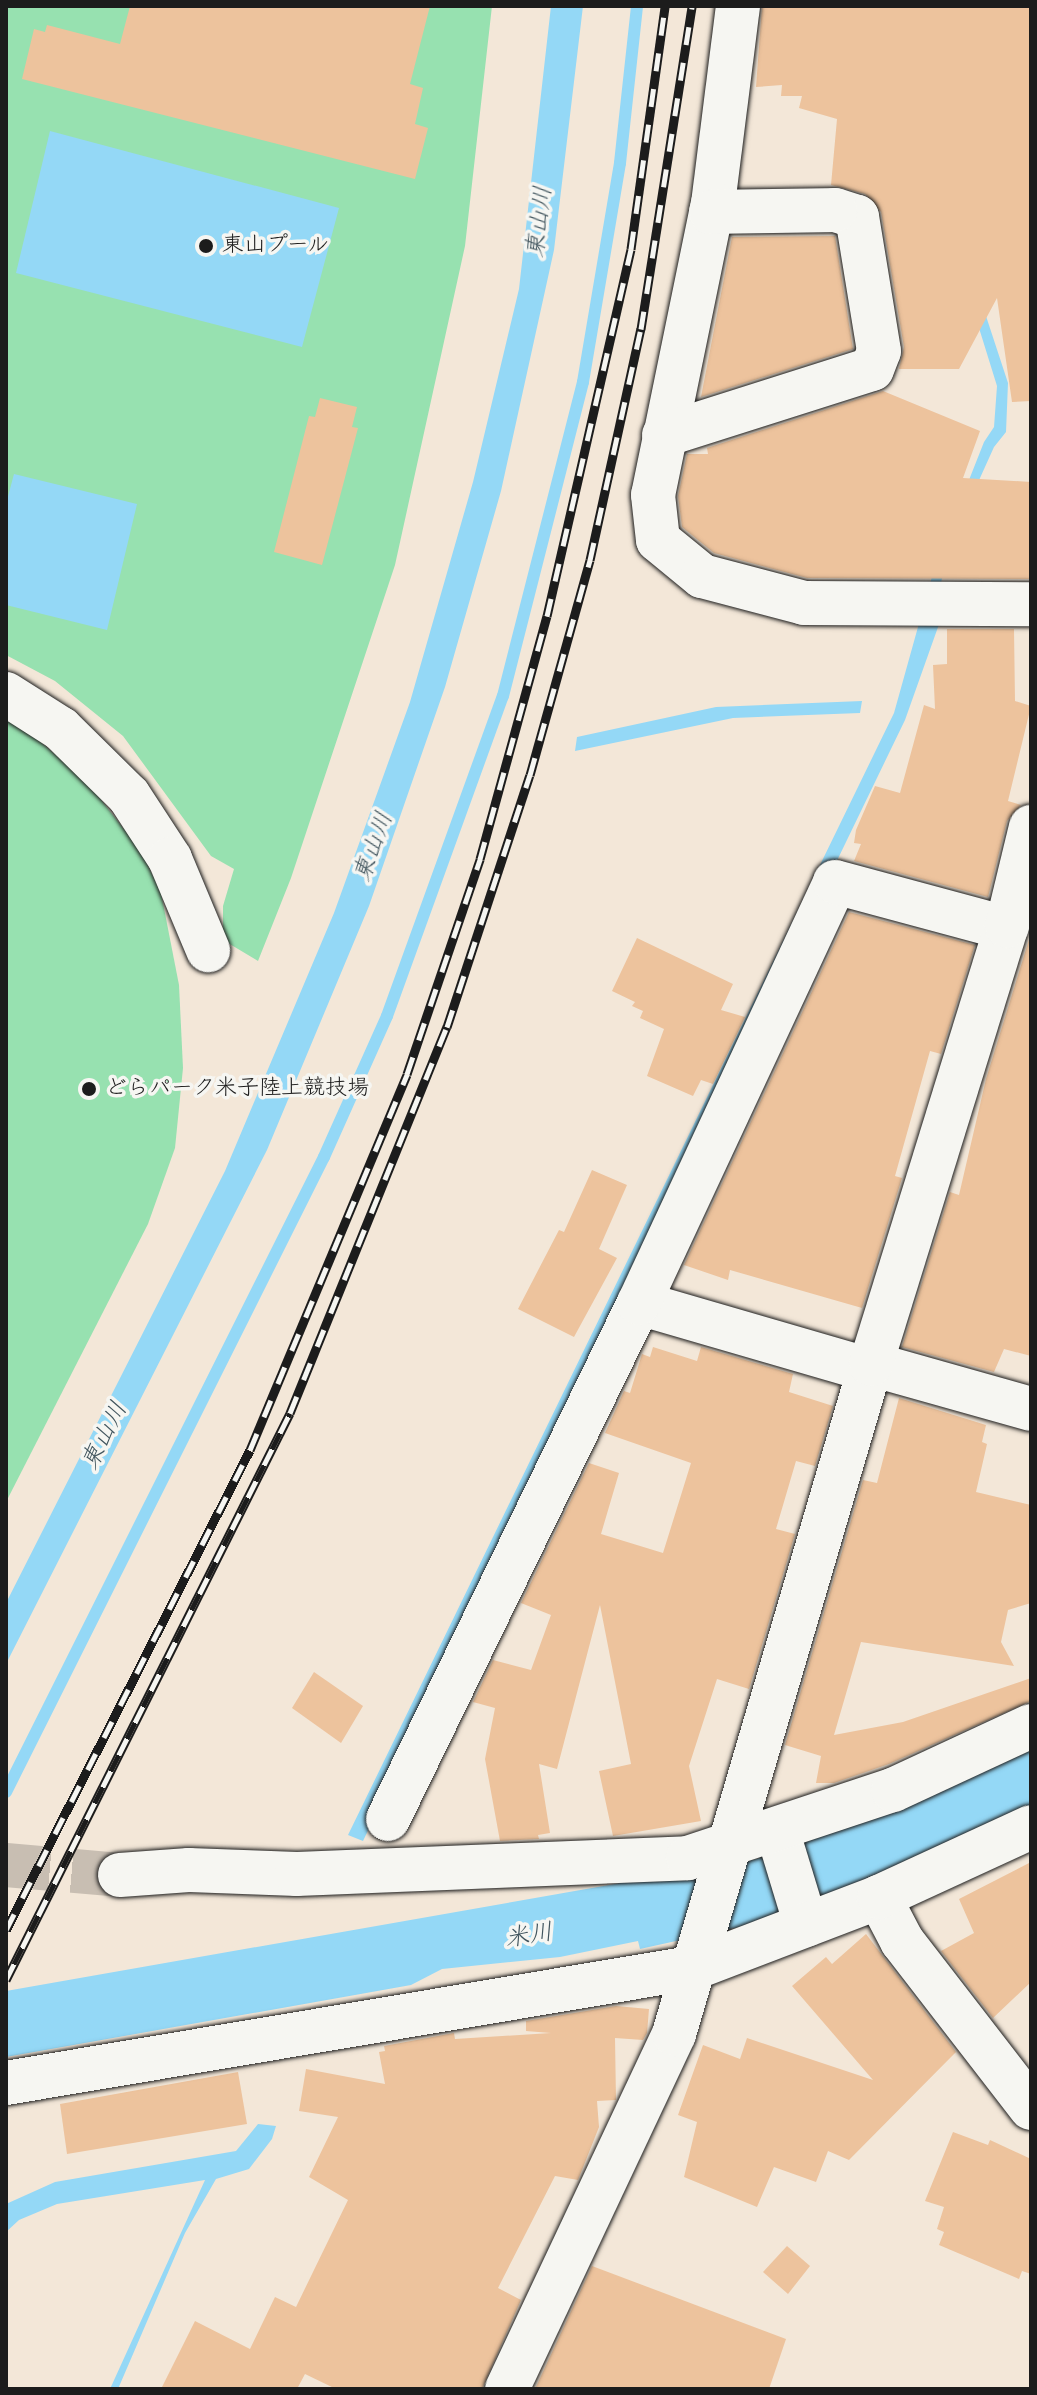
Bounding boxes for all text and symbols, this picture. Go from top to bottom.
water label: 東山川 [521,185,559,259]
place label: 東山プール [222,233,331,259]
marker: 東山プール [197,237,215,255]
water label: 東山川 [348,808,400,886]
place label: どらパーク米子陸上競技場 [105,1076,369,1102]
marker: どらパーク米子陸上競技場 [80,1080,98,1098]
water label: 東山川 [76,1397,134,1475]
water label: 米川 [503,1918,555,1954]

